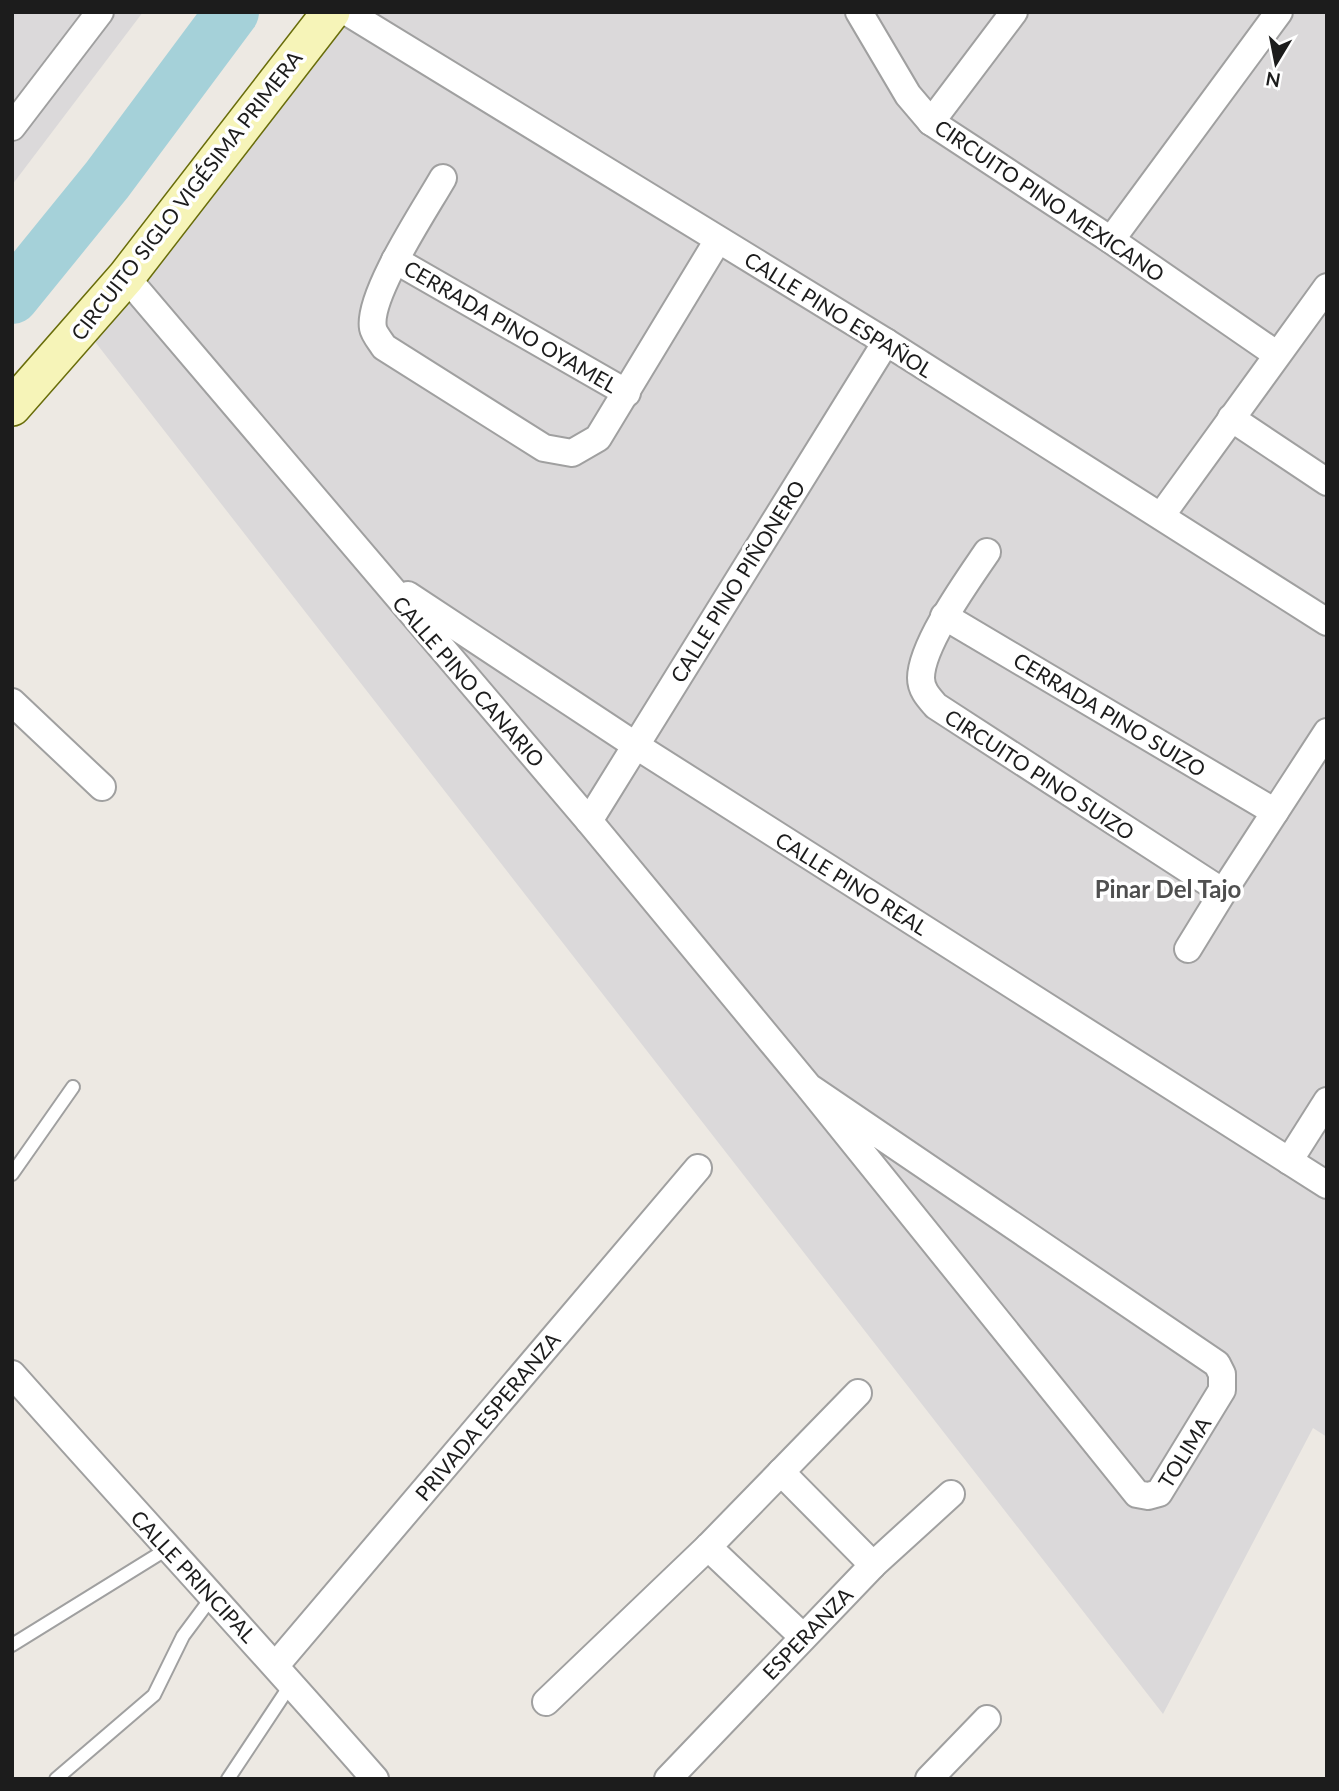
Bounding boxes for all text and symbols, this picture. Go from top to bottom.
north arrow [1241,28,1311,98]
street label: CIRCUITO SIGLO VIGÉSIMA PRIMERA [65,45,307,345]
text: N [1264,68,1282,93]
street label: CIRCUITO PINO MEXICANO [931,114,1169,286]
street label: CALLE PINO ESPAÑOL [740,246,938,382]
street label: CERRADA PINO OYAMEL [400,255,622,397]
street label: CALLE PINO PIÑONERO [665,475,809,687]
street label: CALLE PINO CANARIO [388,590,550,772]
street label: CERRADA PINO SUIZO [1009,647,1211,781]
street label: CIRCUITO PINO SUIZO [941,703,1139,845]
street label: CALLE PINO REAL [771,826,933,940]
district label: Pinar Del Tajo [1095,874,1241,903]
street label: PRIVADA ESPERANZA [409,1326,565,1505]
street label: TOLIMA [1152,1411,1216,1492]
street label: CALLE PRINCIPAL [126,1505,262,1647]
street label: ESPERANZA [757,1581,858,1684]

